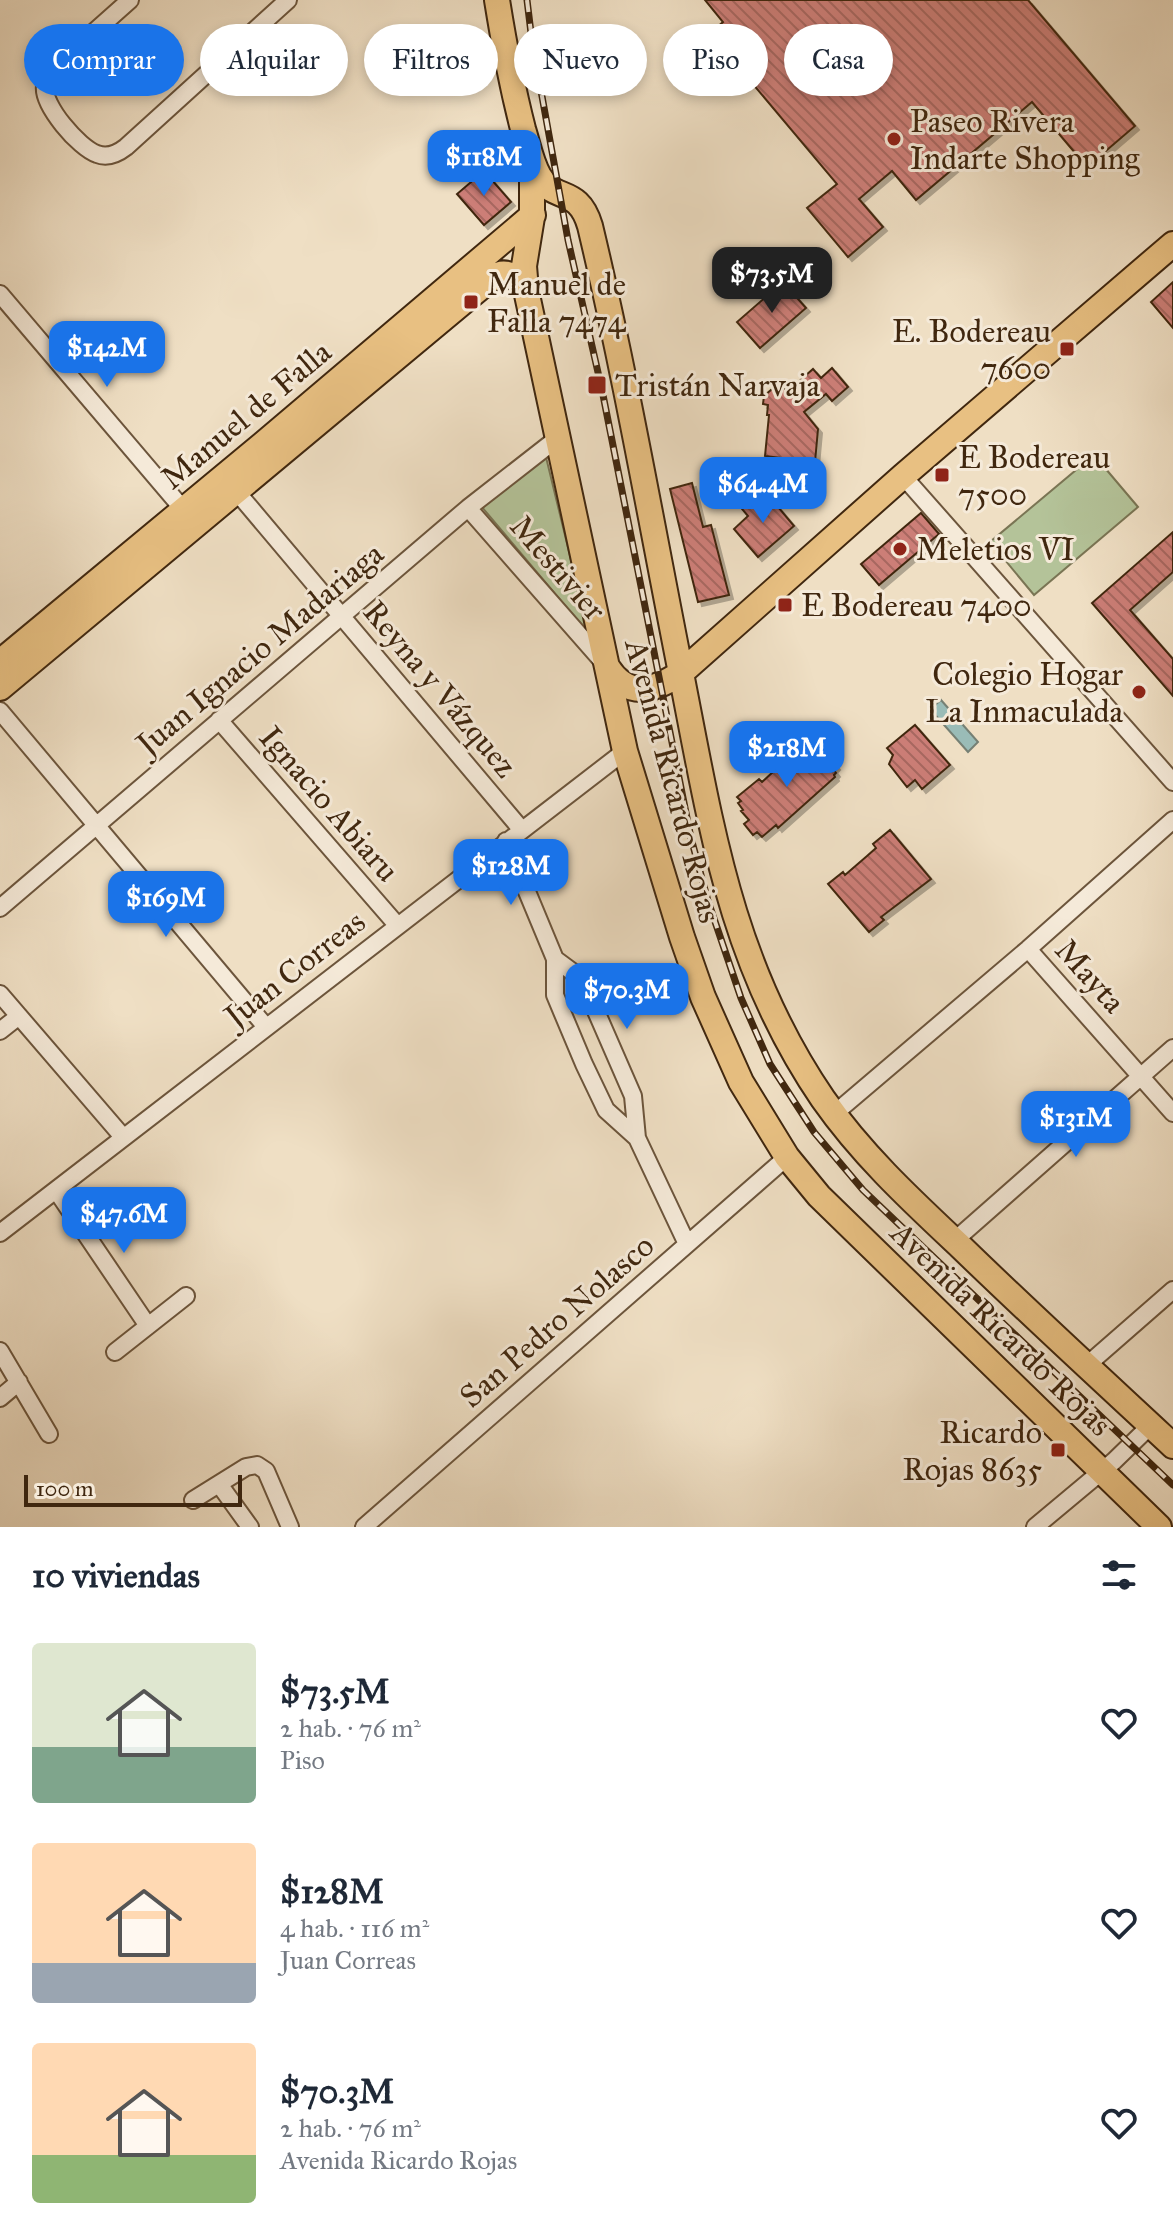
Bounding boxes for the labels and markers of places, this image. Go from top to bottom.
place label: Paseo Rivera Indarte Shopping [910,102,1141,178]
pin: $118M [428,130,540,198]
marker: Paseo Rivera Indarte Shopping [885,130,903,148]
pin: $73.5M [707,247,837,315]
place label: Manuel de Falla 7474 [487,265,626,341]
marker: Manuel de Falla 7474 [462,293,480,311]
place label: E. Bodereau 7600 [892,312,1051,388]
pin: $142M [51,321,163,389]
marker: E. Bodereau 7600 [1058,340,1076,358]
place label: Tristán Narvaja [615,366,821,405]
marker: Tristán Narvaja [586,374,608,396]
place label: E Bodereau 7500 [958,438,1110,514]
pin: $64.4M [698,457,828,525]
marker: E Bodereau 7500 [933,466,951,484]
place label: Meletios VI [916,530,1075,569]
marker: Meletios VI [891,540,909,558]
place label: E Bodereau 7400 [801,586,1032,625]
marker: E Bodereau 7400 [776,596,794,614]
place label: Colegio Hogar La Inmaculada [925,655,1123,731]
marker: Colegio Hogar La Inmaculada [1130,683,1148,701]
pin: $218M [731,721,843,789]
pin: $128M [455,839,567,907]
pin: $169M [110,871,222,939]
pin: $70.3M [562,963,692,1031]
pin: $131M [1020,1091,1132,1159]
pin: $47.6M [59,1187,189,1255]
place label: Ricardo Rojas 8635 [902,1413,1042,1489]
marker: Ricardo Rojas 8635 [1049,1441,1067,1459]

